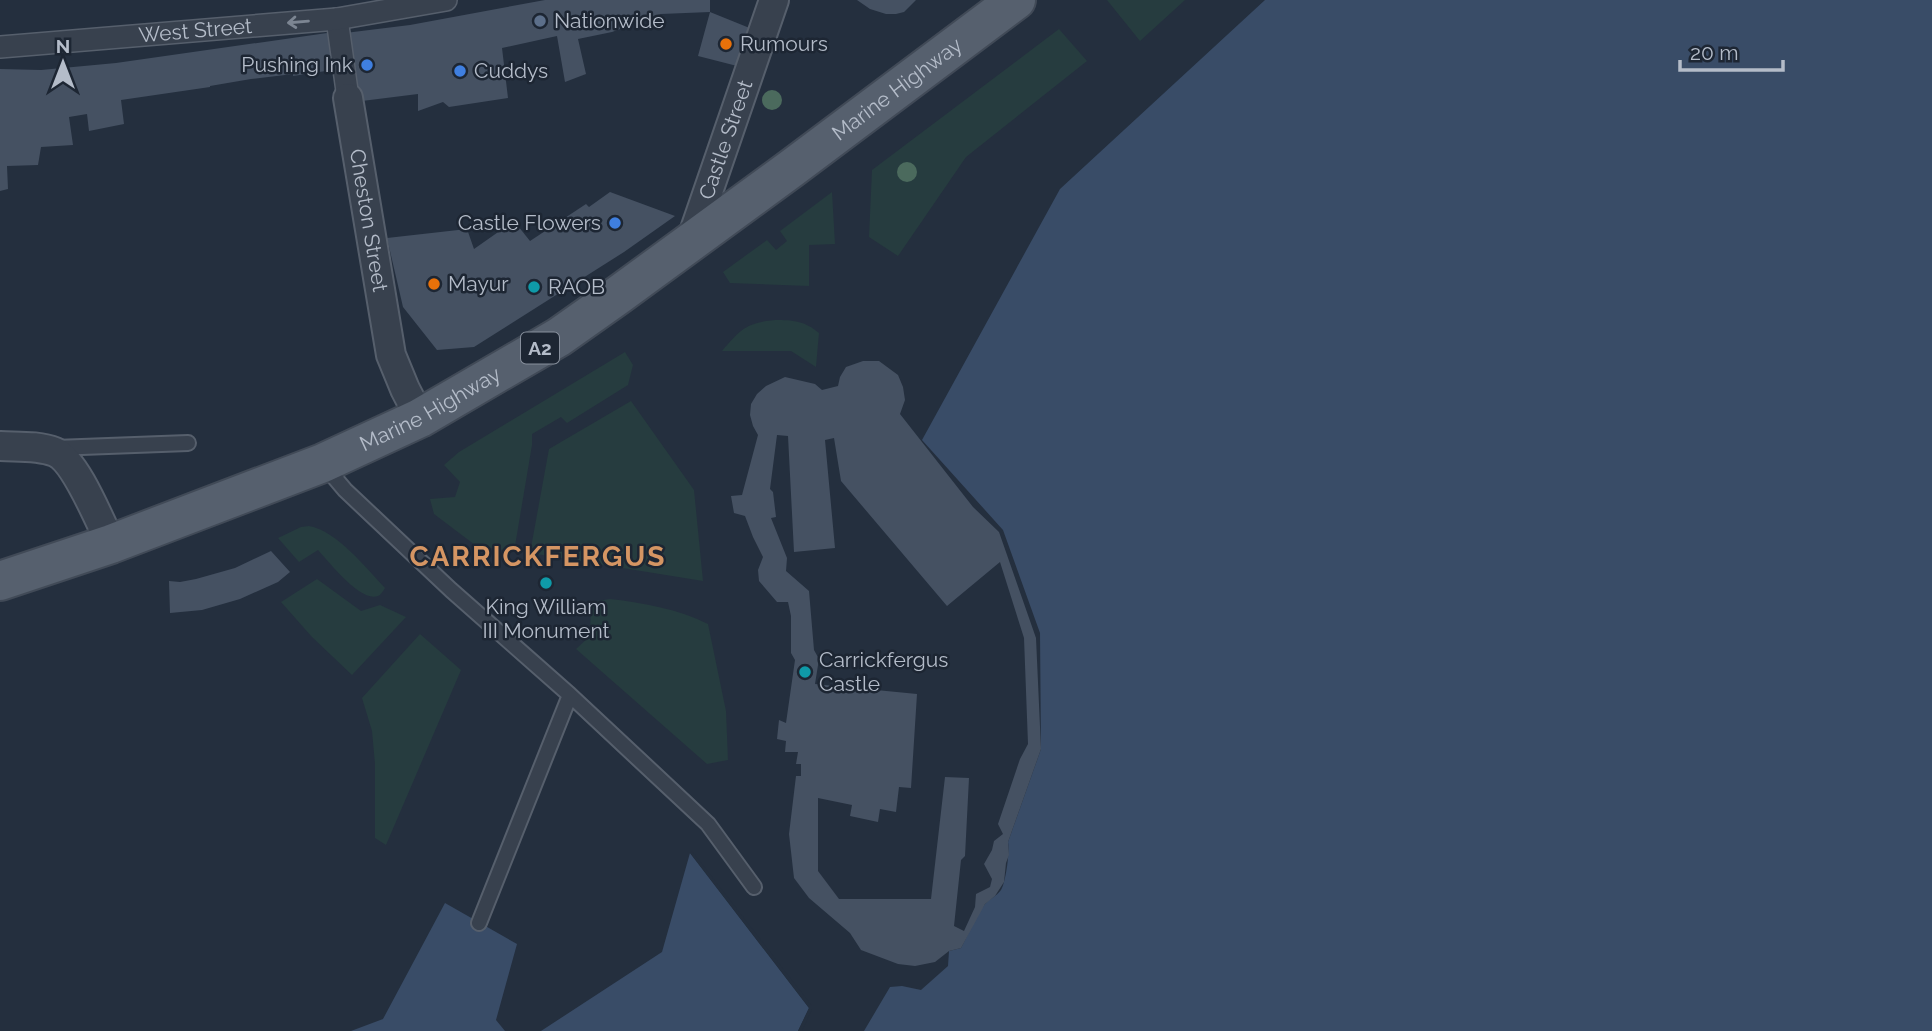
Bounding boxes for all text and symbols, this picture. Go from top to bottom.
place label: Nationwide [554,8,665,33]
street label: West Street [138,13,253,47]
marker: Nationwide [532,13,548,29]
one-way arrow [287,16,310,29]
north arrow [28,28,98,98]
scale bar [1680,28,1783,72]
place label: Rumours [740,31,828,56]
street label: Marine Highway [827,32,967,146]
text: N [56,35,70,57]
marker: Rumours [718,36,734,52]
text: 20 m [1690,40,1738,65]
place label: Pushing Ink [241,52,353,77]
marker: Pushing Ink [359,57,375,73]
place label: Cuddys [474,58,548,83]
marker: Cuddys [452,63,468,79]
street label: Castle Street [693,77,757,203]
street label: Cheston Street [345,147,393,293]
place label: Castle Flowers [458,210,601,235]
marker: Castle Flowers [607,215,623,231]
place label: Mayur [448,271,509,296]
place label: RAOB [548,274,605,299]
marker: Mayur [426,276,442,292]
marker: RAOB [526,279,542,295]
road number: A2 [521,332,559,364]
street label: Marine Highway [356,361,505,456]
district label: CARRICKFERGUS [410,540,666,573]
marker: King William III Monument [538,575,554,591]
place label: King William III Monument [482,594,610,643]
place label: Carrickfergus Castle [819,647,948,696]
marker: Carrickfergus Castle [797,664,813,680]

